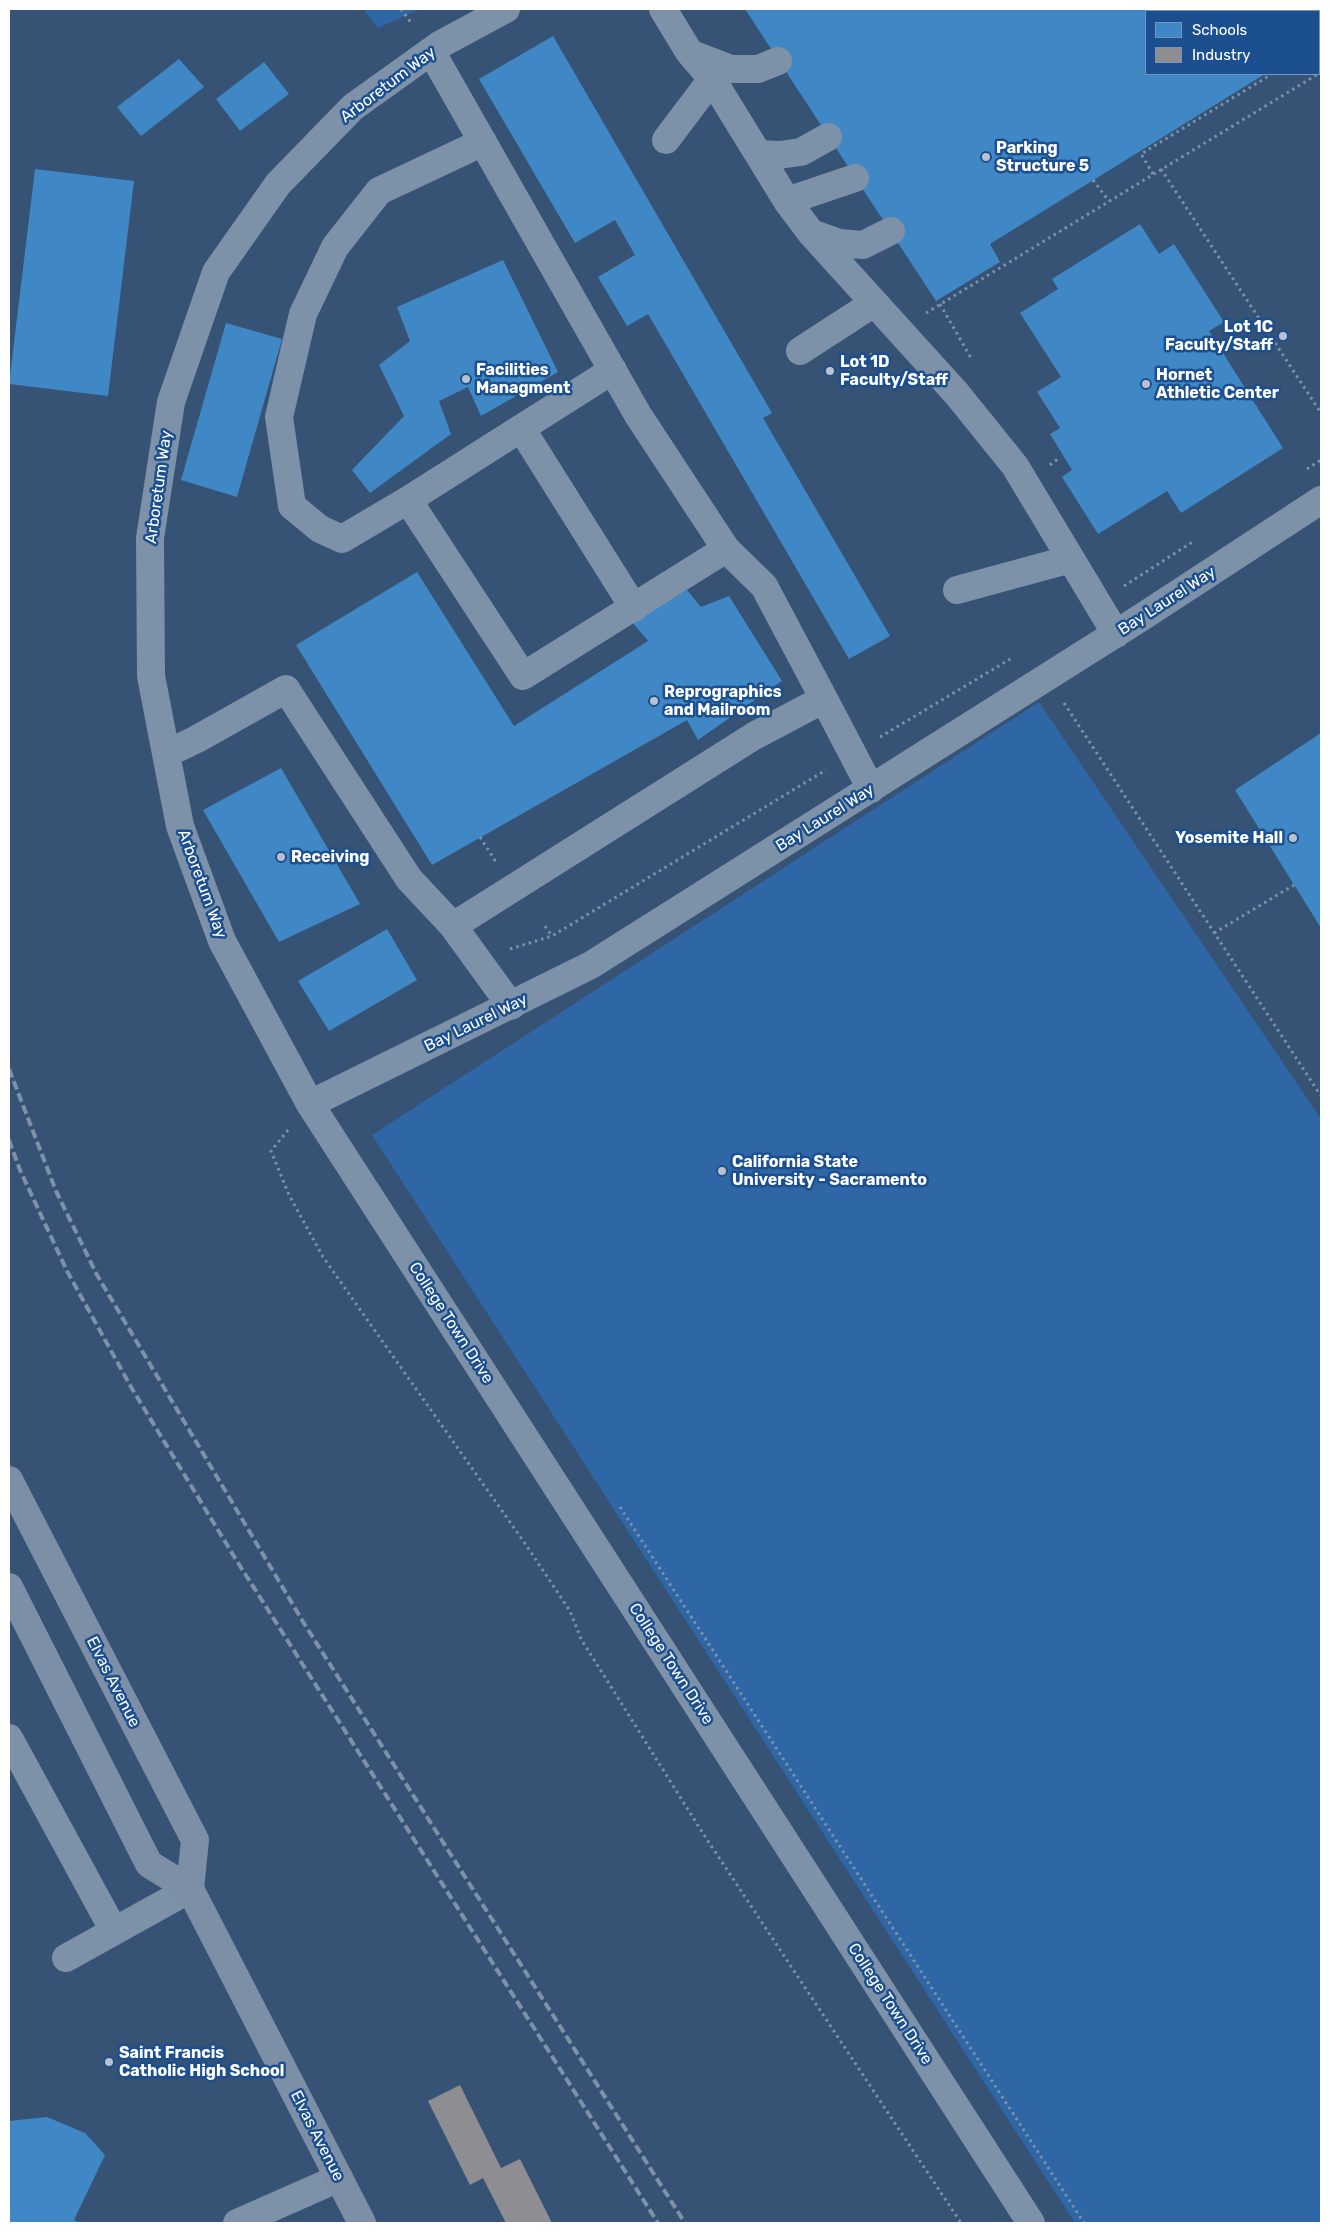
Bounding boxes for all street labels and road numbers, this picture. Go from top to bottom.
street label: Arboretum Way [337,43,439,127]
street label: Arboretum Way [142,429,176,545]
street label: Bay Laurel Way [1115,562,1219,640]
street label: Bay Laurel Way [772,780,878,856]
street label: Arboretum Way [173,827,231,941]
street label: Bay Laurel Way [421,990,531,1056]
street label: College Town Drive [405,1259,497,1387]
street label: College Town Drive [625,1600,717,1728]
street label: Elvas Avenue [82,1634,144,1730]
street label: College Town Drive [844,1940,936,2068]
street label: Elvas Avenue [286,2088,348,2184]

